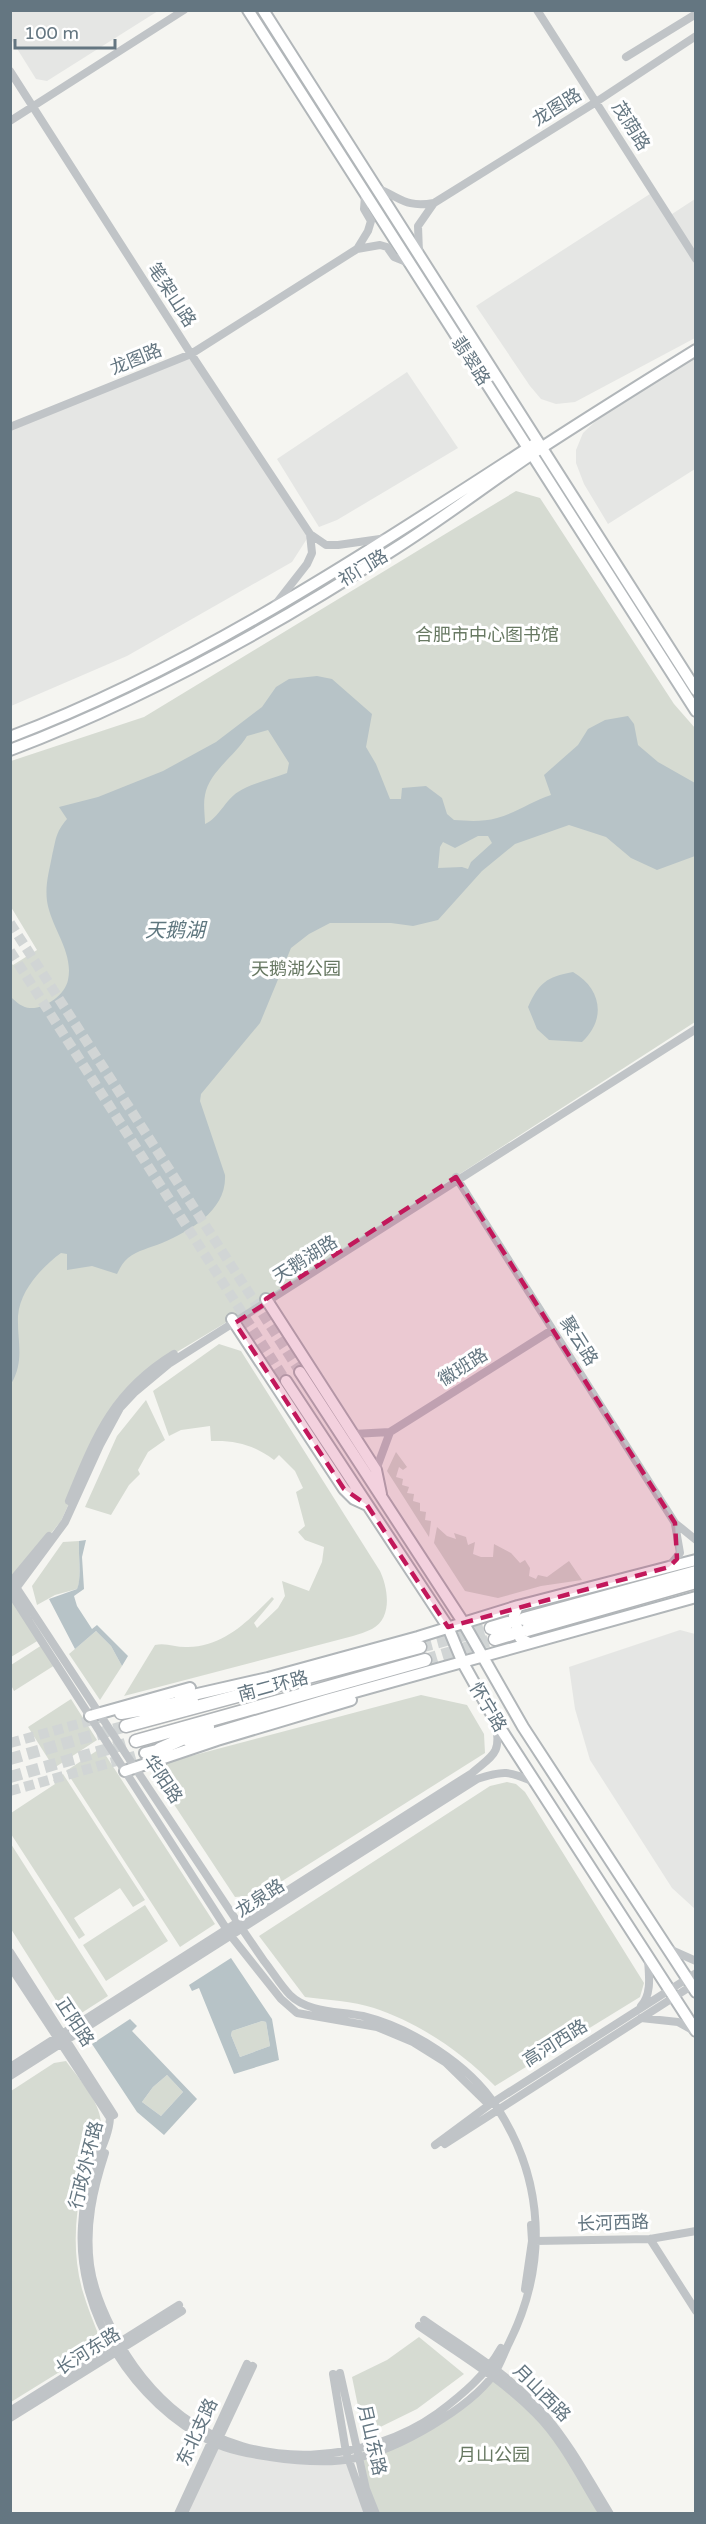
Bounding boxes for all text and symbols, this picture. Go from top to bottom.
scale bar [15,12,116,50]
text: 100 m [24,22,79,44]
street label: 龙图路 [528,83,586,131]
street label: 茂荫路 [607,97,655,155]
street label: 笔架山路 [143,259,201,331]
street label: 翡翠路 [447,332,495,390]
street label: 龙图路 [107,339,165,379]
street label: 祁门路 [334,545,392,591]
park label: 合肥市中心图书馆 [415,624,559,646]
water label: 天鹅湖 [145,919,208,943]
park label: 天鹅湖公园 [251,958,341,980]
street label: 天鹅湖路 [269,1231,341,1287]
street label: 聚云路 [555,1312,603,1370]
street label: 徽班路 [434,1343,492,1391]
street label: 南二环路 [235,1666,311,1706]
street label: 怀宁路 [465,1678,511,1736]
street label: 华阳路 [139,1750,187,1808]
street label: 龙泉路 [231,1874,289,1922]
street label: 正阳路 [51,1993,99,2051]
street label: 高河西路 [519,2015,591,2071]
street label: 行政外环路 [64,2119,108,2211]
street label: 长河西路 [577,2211,649,2235]
street label: 长河东路 [52,2323,124,2379]
street label: 月山西路 [509,2360,575,2426]
street label: 东北支路 [172,2395,222,2469]
street label: 月山东路 [353,2402,391,2478]
park label: 月山公园 [458,2444,530,2466]

